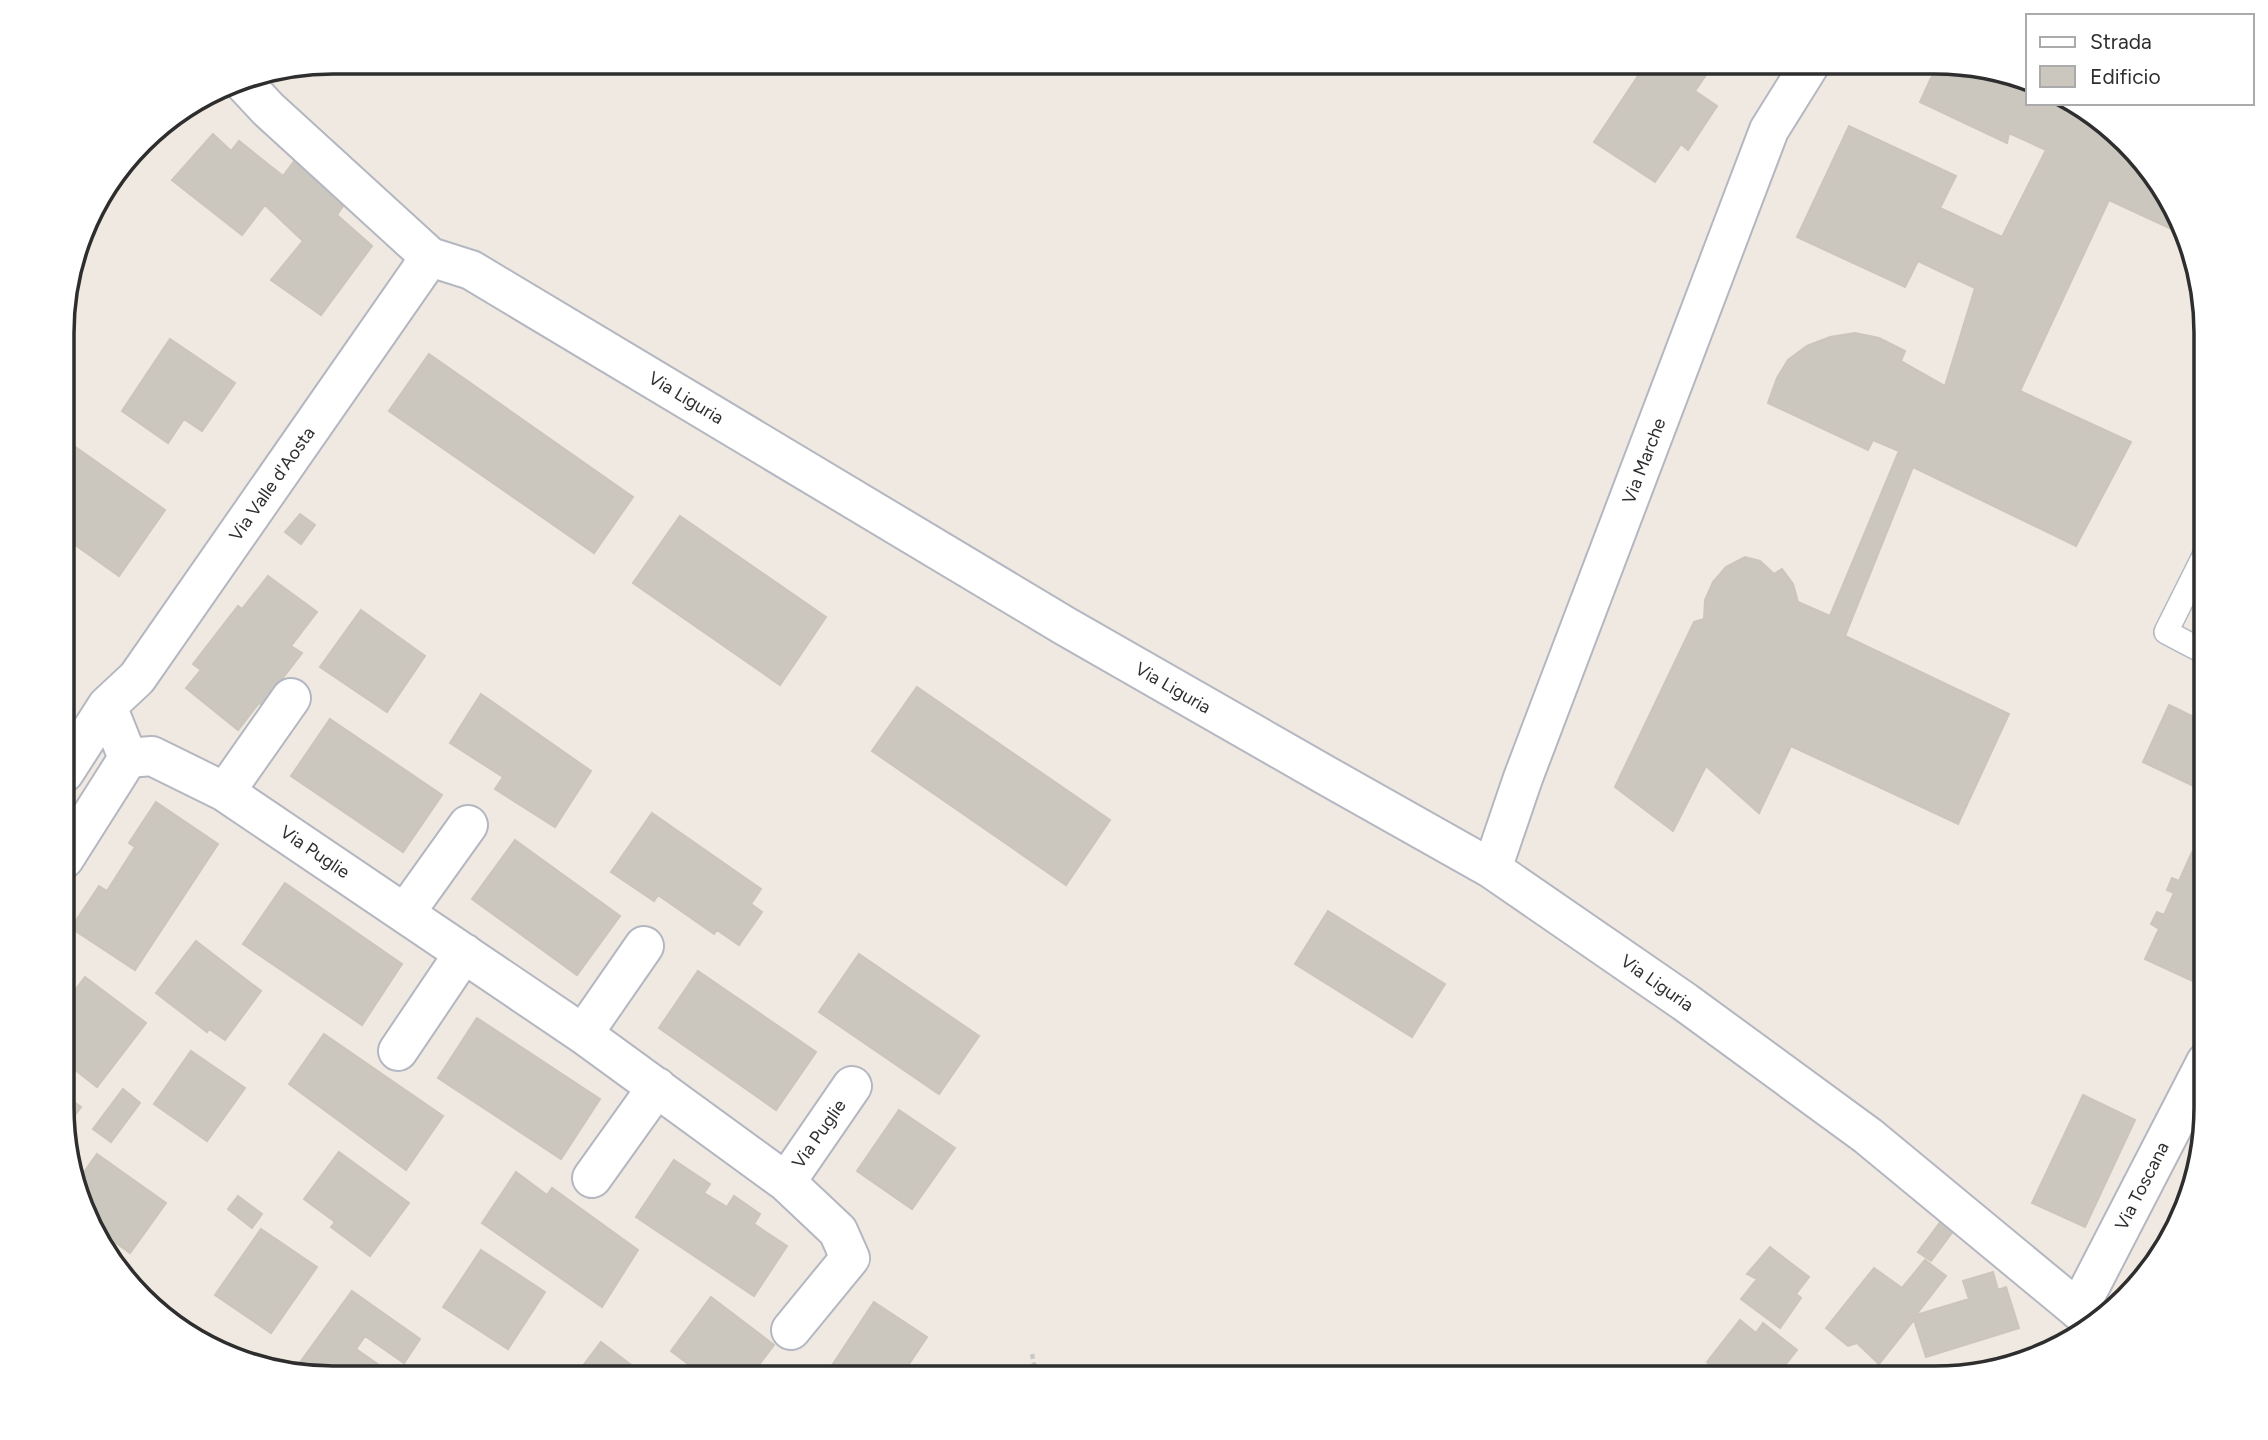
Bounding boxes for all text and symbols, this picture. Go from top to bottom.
legend [2026,14,2254,105]
text: Strada [2090,29,2152,54]
text: Edificio [2090,64,2161,89]
street label: Via Liguria [644,367,728,429]
street label: Via Marche [1618,415,1671,507]
street label: Via Valle d'Aosta [224,423,320,545]
street label: Via Liguria [1131,658,1215,718]
street label: Via Puglie [276,821,354,883]
street label: Via Liguria [1616,950,1698,1016]
street label: Via Puglie [787,1095,851,1173]
street label: Via Toscana [2110,1138,2174,1234]

